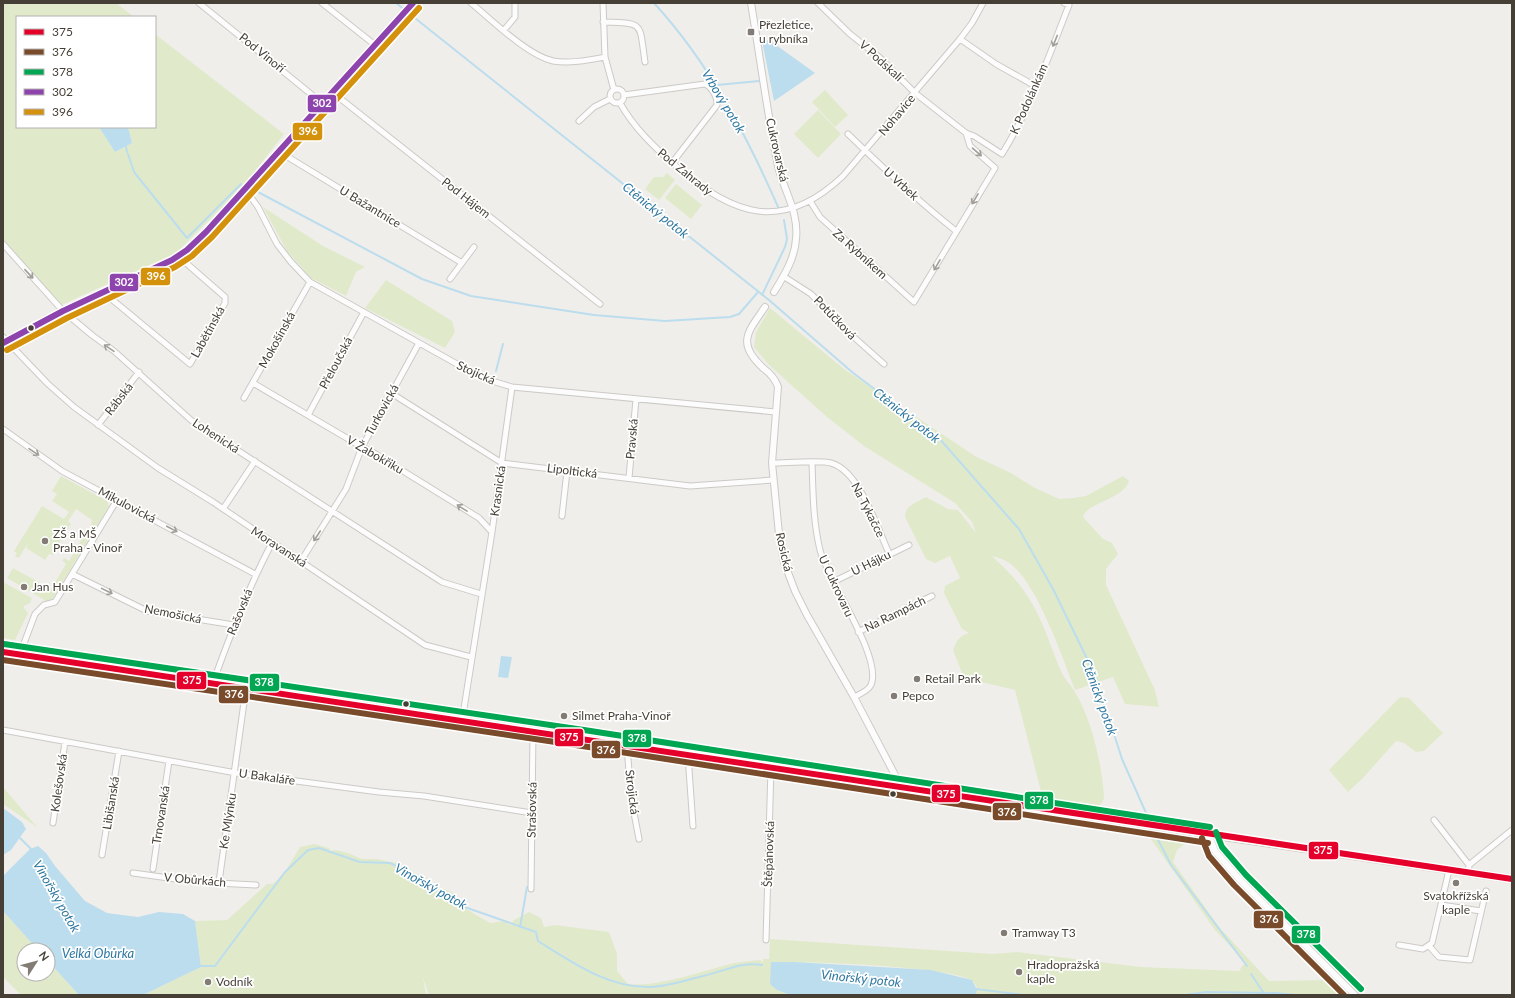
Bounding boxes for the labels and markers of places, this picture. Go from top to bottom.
place label: Přezletice, u rybníka [759,17,813,46]
marker: Přezletice, u rybníka [746,27,756,37]
unlabelled marker [26,323,36,333]
place label: ZŠ a MŠ Praha - Vinoř [53,526,123,555]
marker: ZŠ a MŠ Praha - Vinoř [40,536,50,546]
place label: Jan Hus [32,579,74,594]
marker: Jan Hus [19,582,29,592]
place label: Retail Park [925,671,982,686]
marker: Retail Park [912,674,922,684]
place label: Pepco [902,688,935,703]
marker: Pepco [889,691,899,701]
unlabelled marker [401,699,411,709]
place label: Silmet Praha-Vinoř [572,708,671,723]
marker: Silmet Praha-Vinoř [559,711,569,721]
unlabelled marker [888,789,898,799]
marker: Svatokřížská kaple [1451,878,1461,888]
place label: Svatokřížská kaple [1423,888,1489,917]
place label: Tramway T3 [1012,925,1076,940]
marker: Tramway T3 [999,928,1009,938]
place label: Hradopražská kaple [1027,957,1100,986]
marker: Hradopražská kaple [1014,967,1024,977]
place label: Vodník [216,974,254,989]
marker: Vodník [203,977,213,987]

